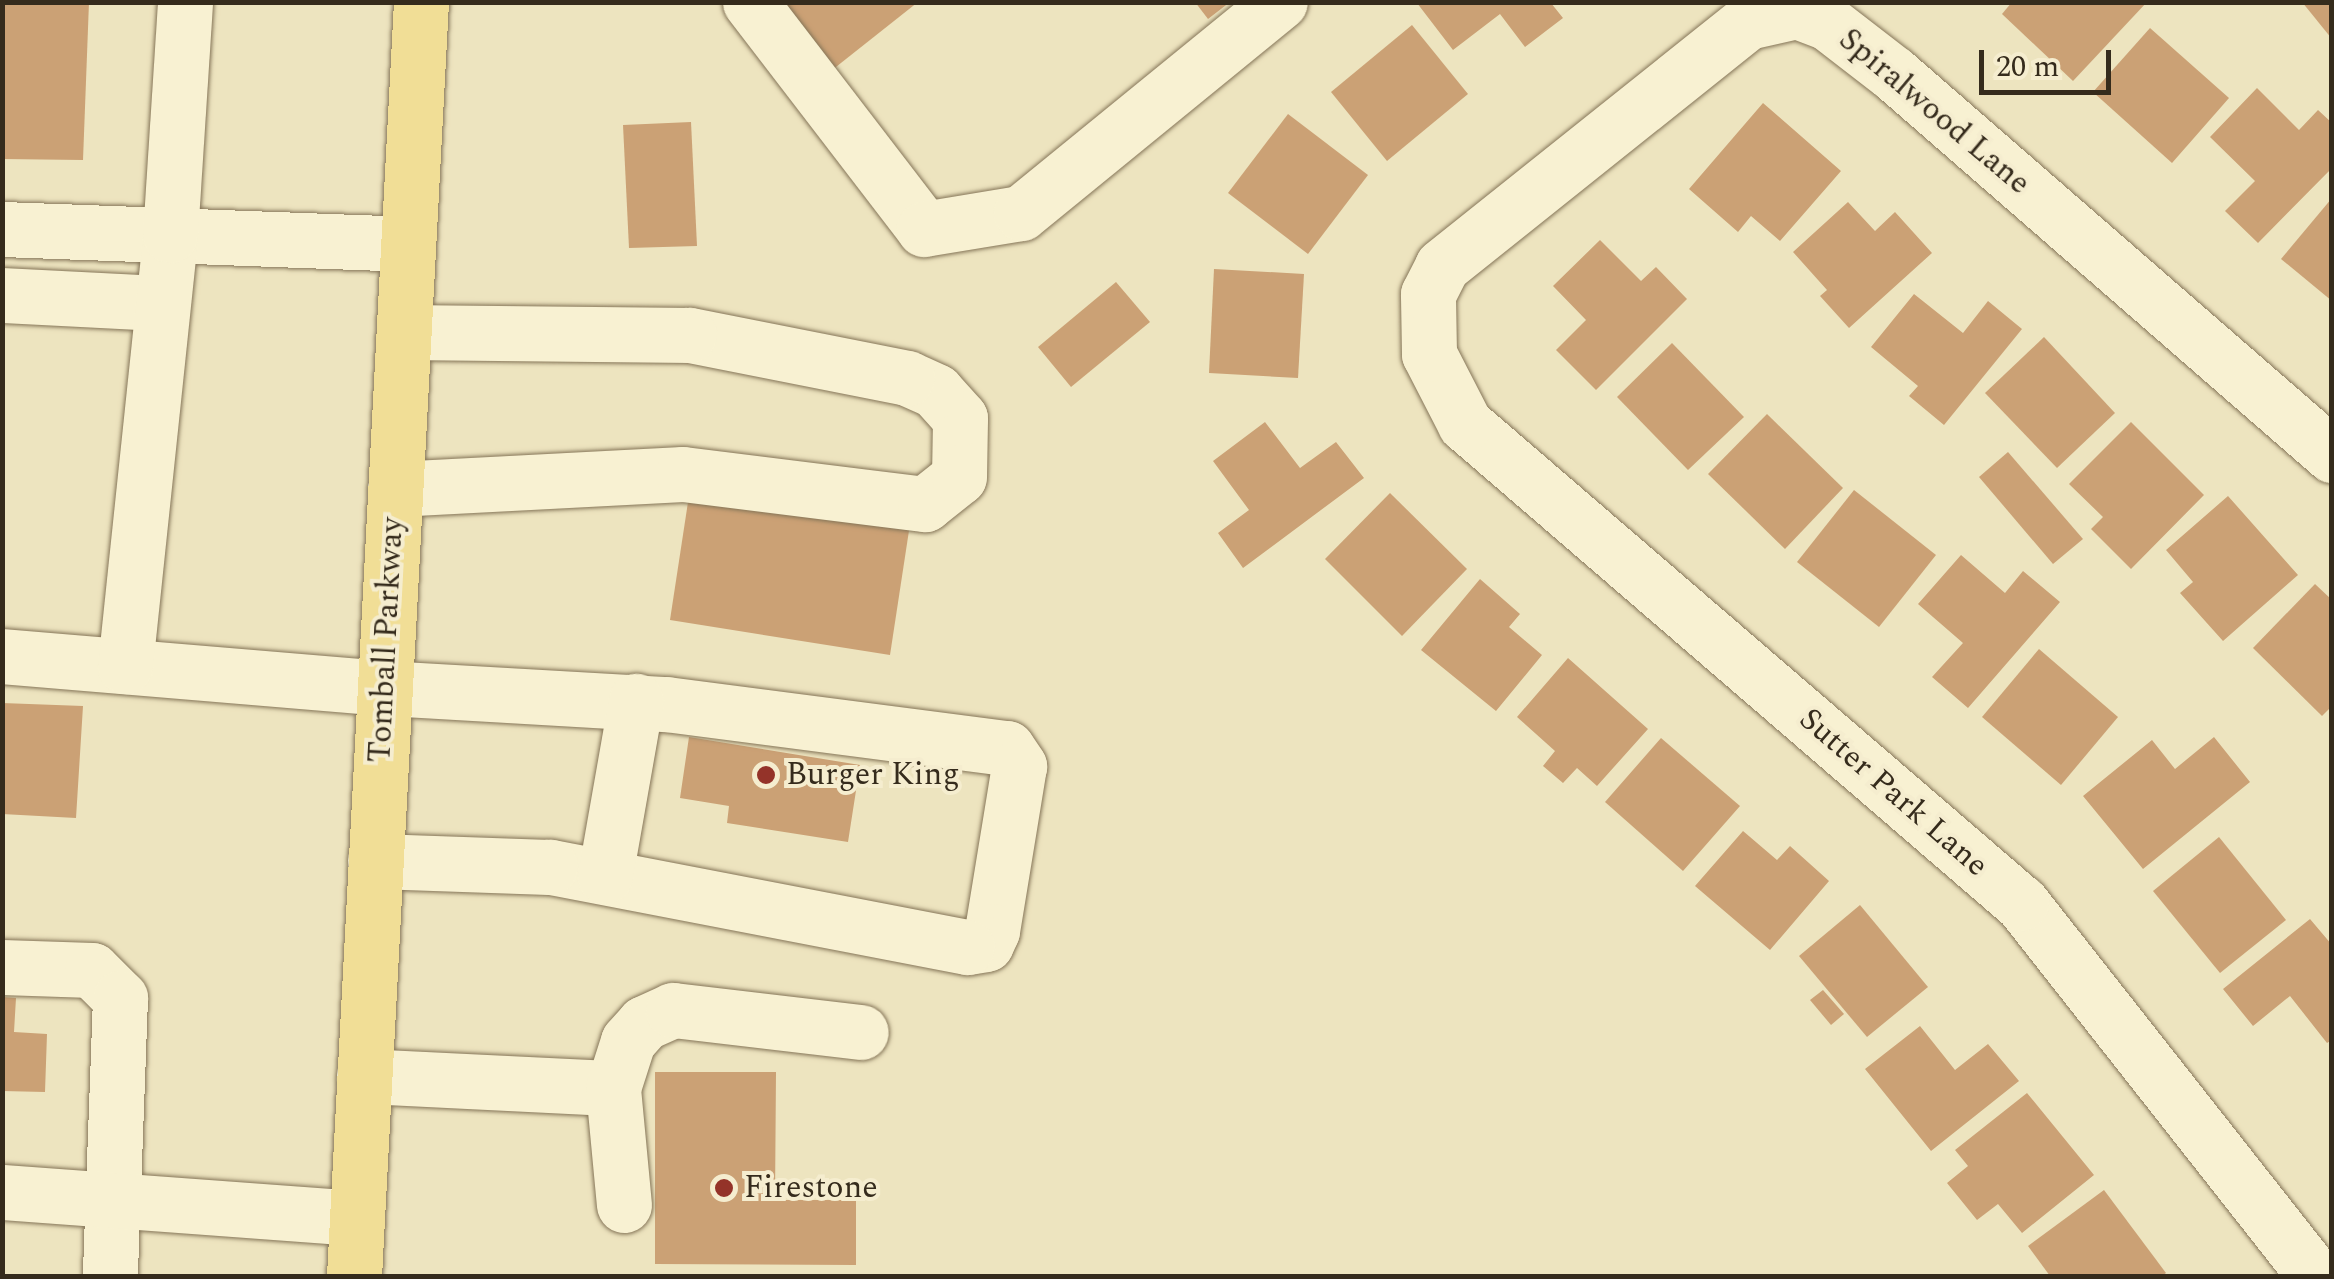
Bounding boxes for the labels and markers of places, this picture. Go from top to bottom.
place label: Burger King [786,756,960,794]
marker: Burger King [755,764,777,786]
place label: Firestone [744,1169,878,1207]
marker: Firestone [713,1177,735,1199]

